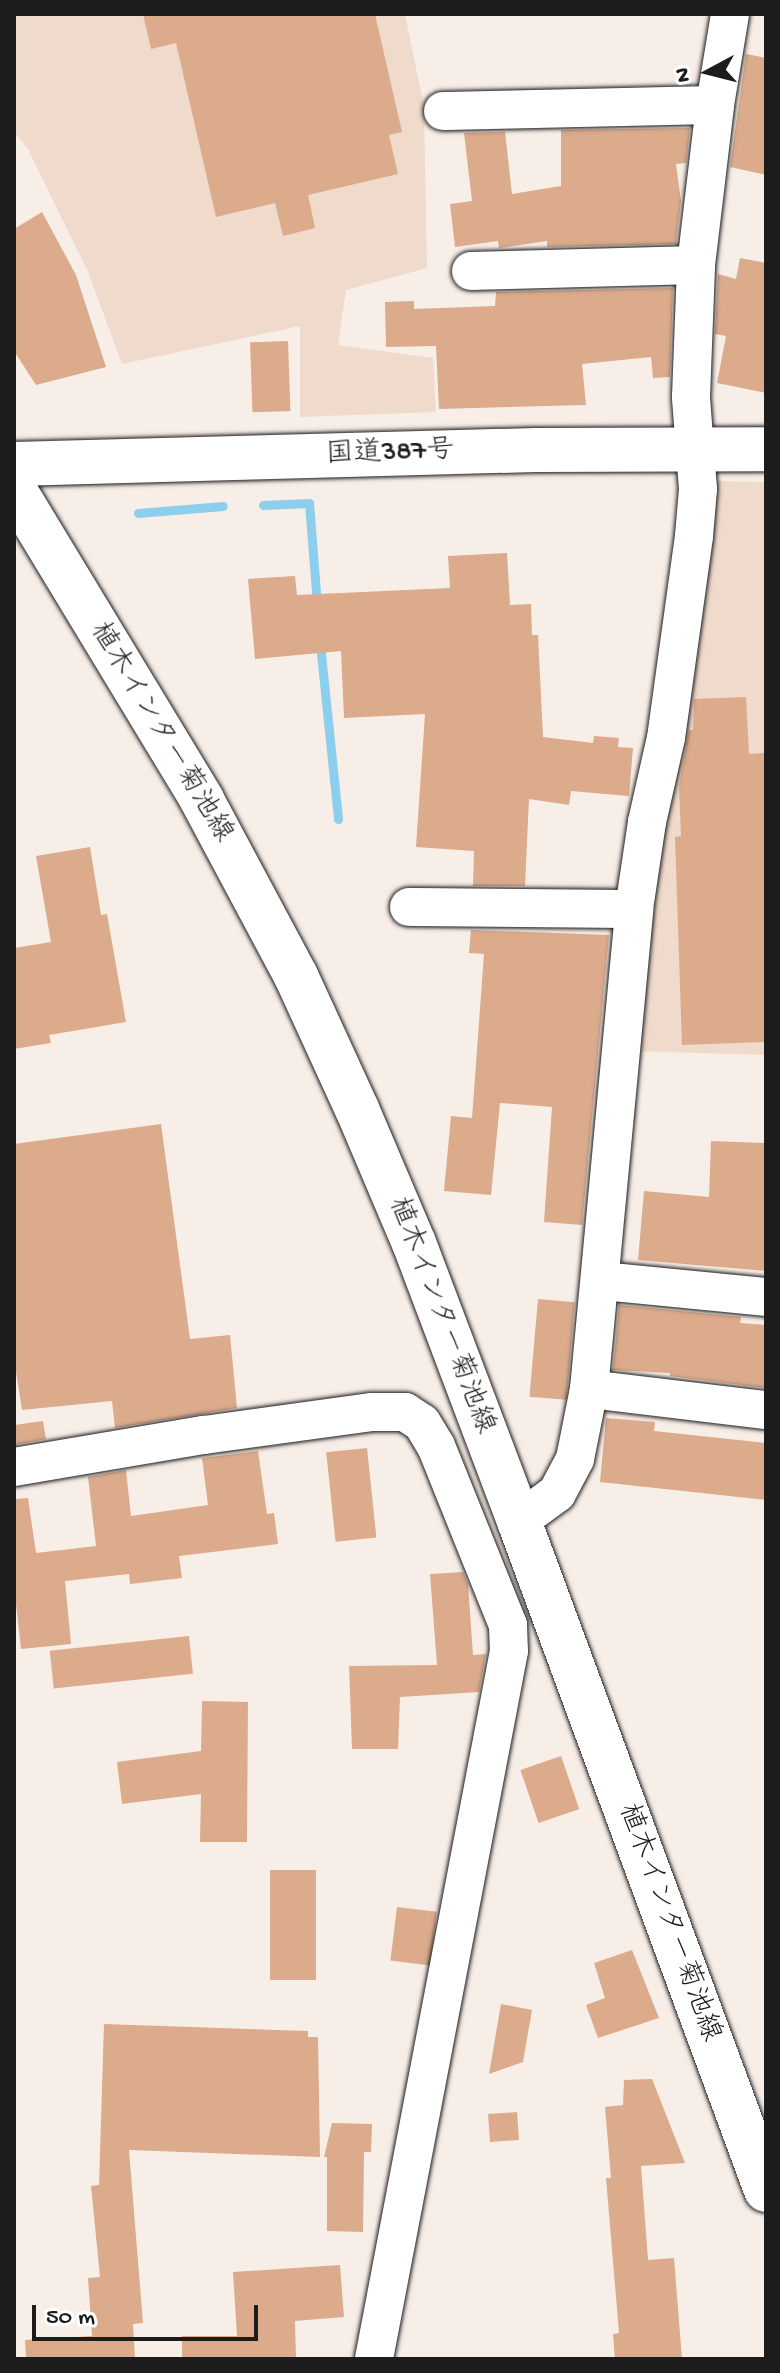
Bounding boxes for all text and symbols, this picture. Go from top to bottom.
north arrow [668,32,748,112]
text: N [670,66,698,84]
street label: 国道387号 [325,435,455,473]
street label: 植木インター菊池線 [81,616,239,850]
street label: 植木インター菊池線 [379,1192,501,1440]
street label: 植木インター菊池線 [609,1799,727,2047]
scale bar [36,2289,262,2339]
text: 50 m [46,2304,95,2333]

